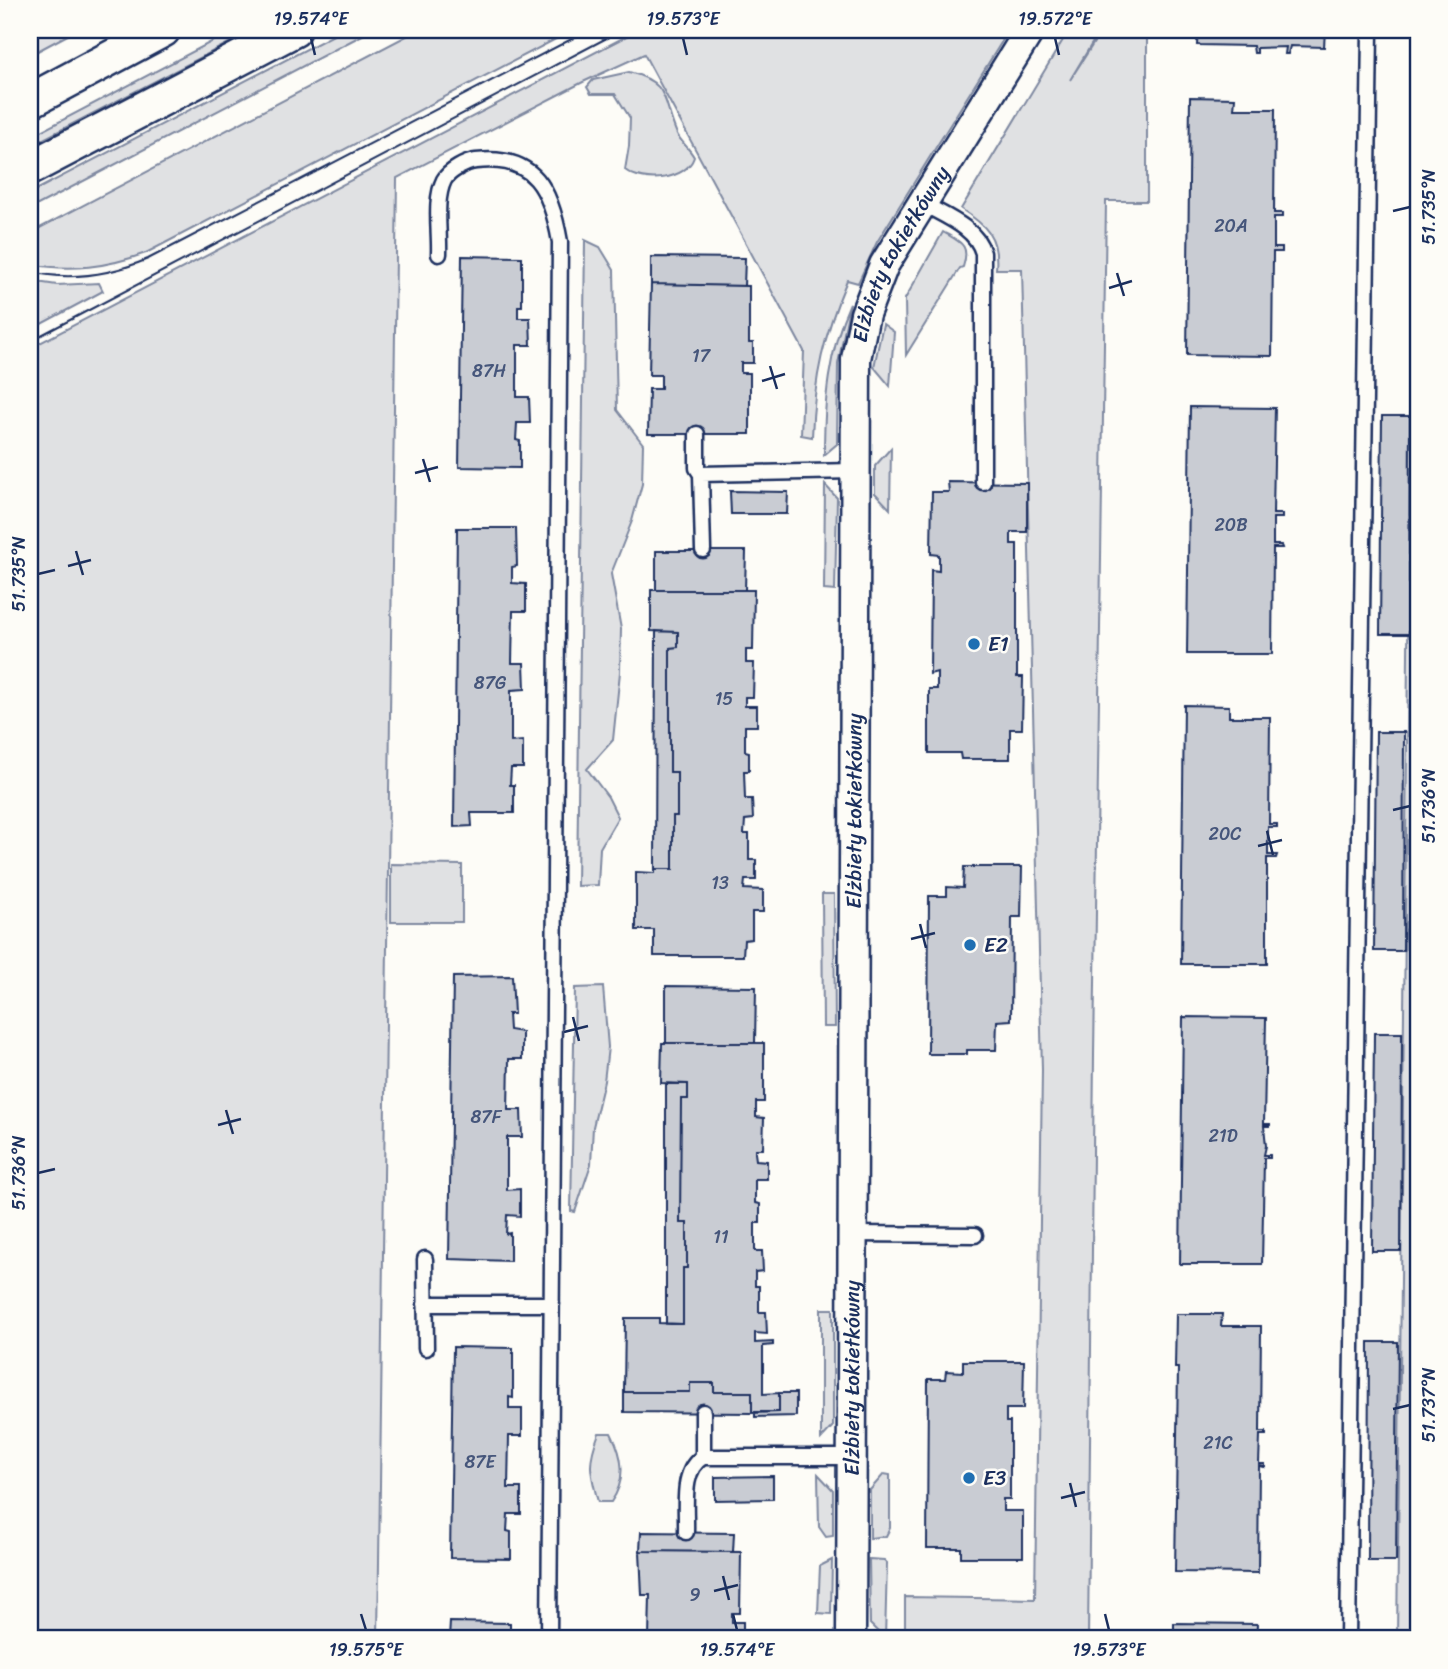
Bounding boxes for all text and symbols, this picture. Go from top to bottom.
text: 19.574°E [274,3,349,35]
text: 19.573°E [646,3,721,35]
text: 19.572°E [1018,3,1093,35]
street label: Elżbiety Łokietkówny [841,158,960,346]
text: 51.735°N [1413,169,1445,245]
house number: 20A [1214,210,1248,242]
house number: 17 [692,340,712,372]
house number: 87H [472,355,506,387]
house number: 20B [1214,509,1248,541]
text: 51.735°N [3,536,35,612]
place label: E1 [988,625,1009,663]
marker: E1 [966,636,982,652]
house number: 87G [474,667,507,699]
house number: 15 [715,683,733,715]
street label: Elżbiety Łokietkówny [835,713,874,909]
text: 51.736°N [1413,768,1445,843]
house number: 20C [1209,818,1242,850]
house number: 13 [711,867,729,899]
place label: E2 [984,926,1008,964]
marker: E2 [962,937,978,953]
house number: 87F [471,1101,503,1133]
house number: 21D [1209,1120,1238,1152]
text: 51.736°N [3,1135,35,1210]
house number: 11 [713,1221,729,1253]
street label: Elżbiety Łokietkówny [833,1280,871,1476]
text: 51.737°N [1413,1367,1445,1442]
house number: 21C [1203,1427,1233,1459]
house number: 87E [464,1446,497,1478]
place label: E3 [983,1459,1007,1497]
marker: E3 [961,1470,977,1486]
house number: 9 [689,1579,701,1611]
text: 19.575°E [329,1634,404,1666]
text: 19.574°E [700,1634,775,1666]
text: 19.573°E [1072,1634,1147,1666]

